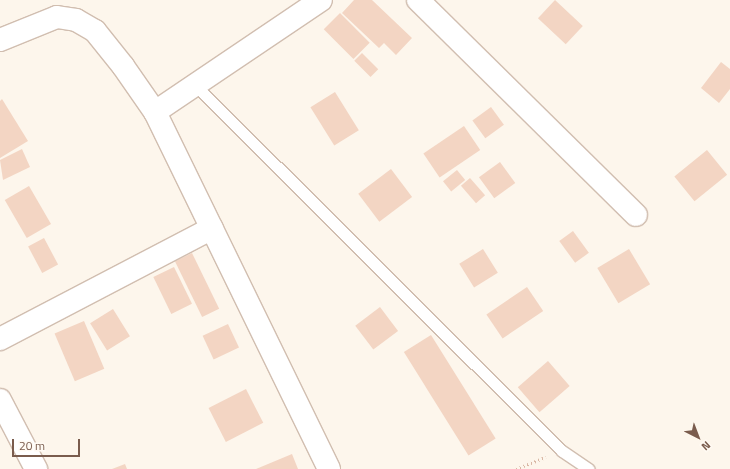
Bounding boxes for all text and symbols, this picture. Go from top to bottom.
north arrow [678,417,718,457]
scale bar [14,431,82,457]
text: 20 m [19,436,45,455]
text: N [698,437,714,454]

